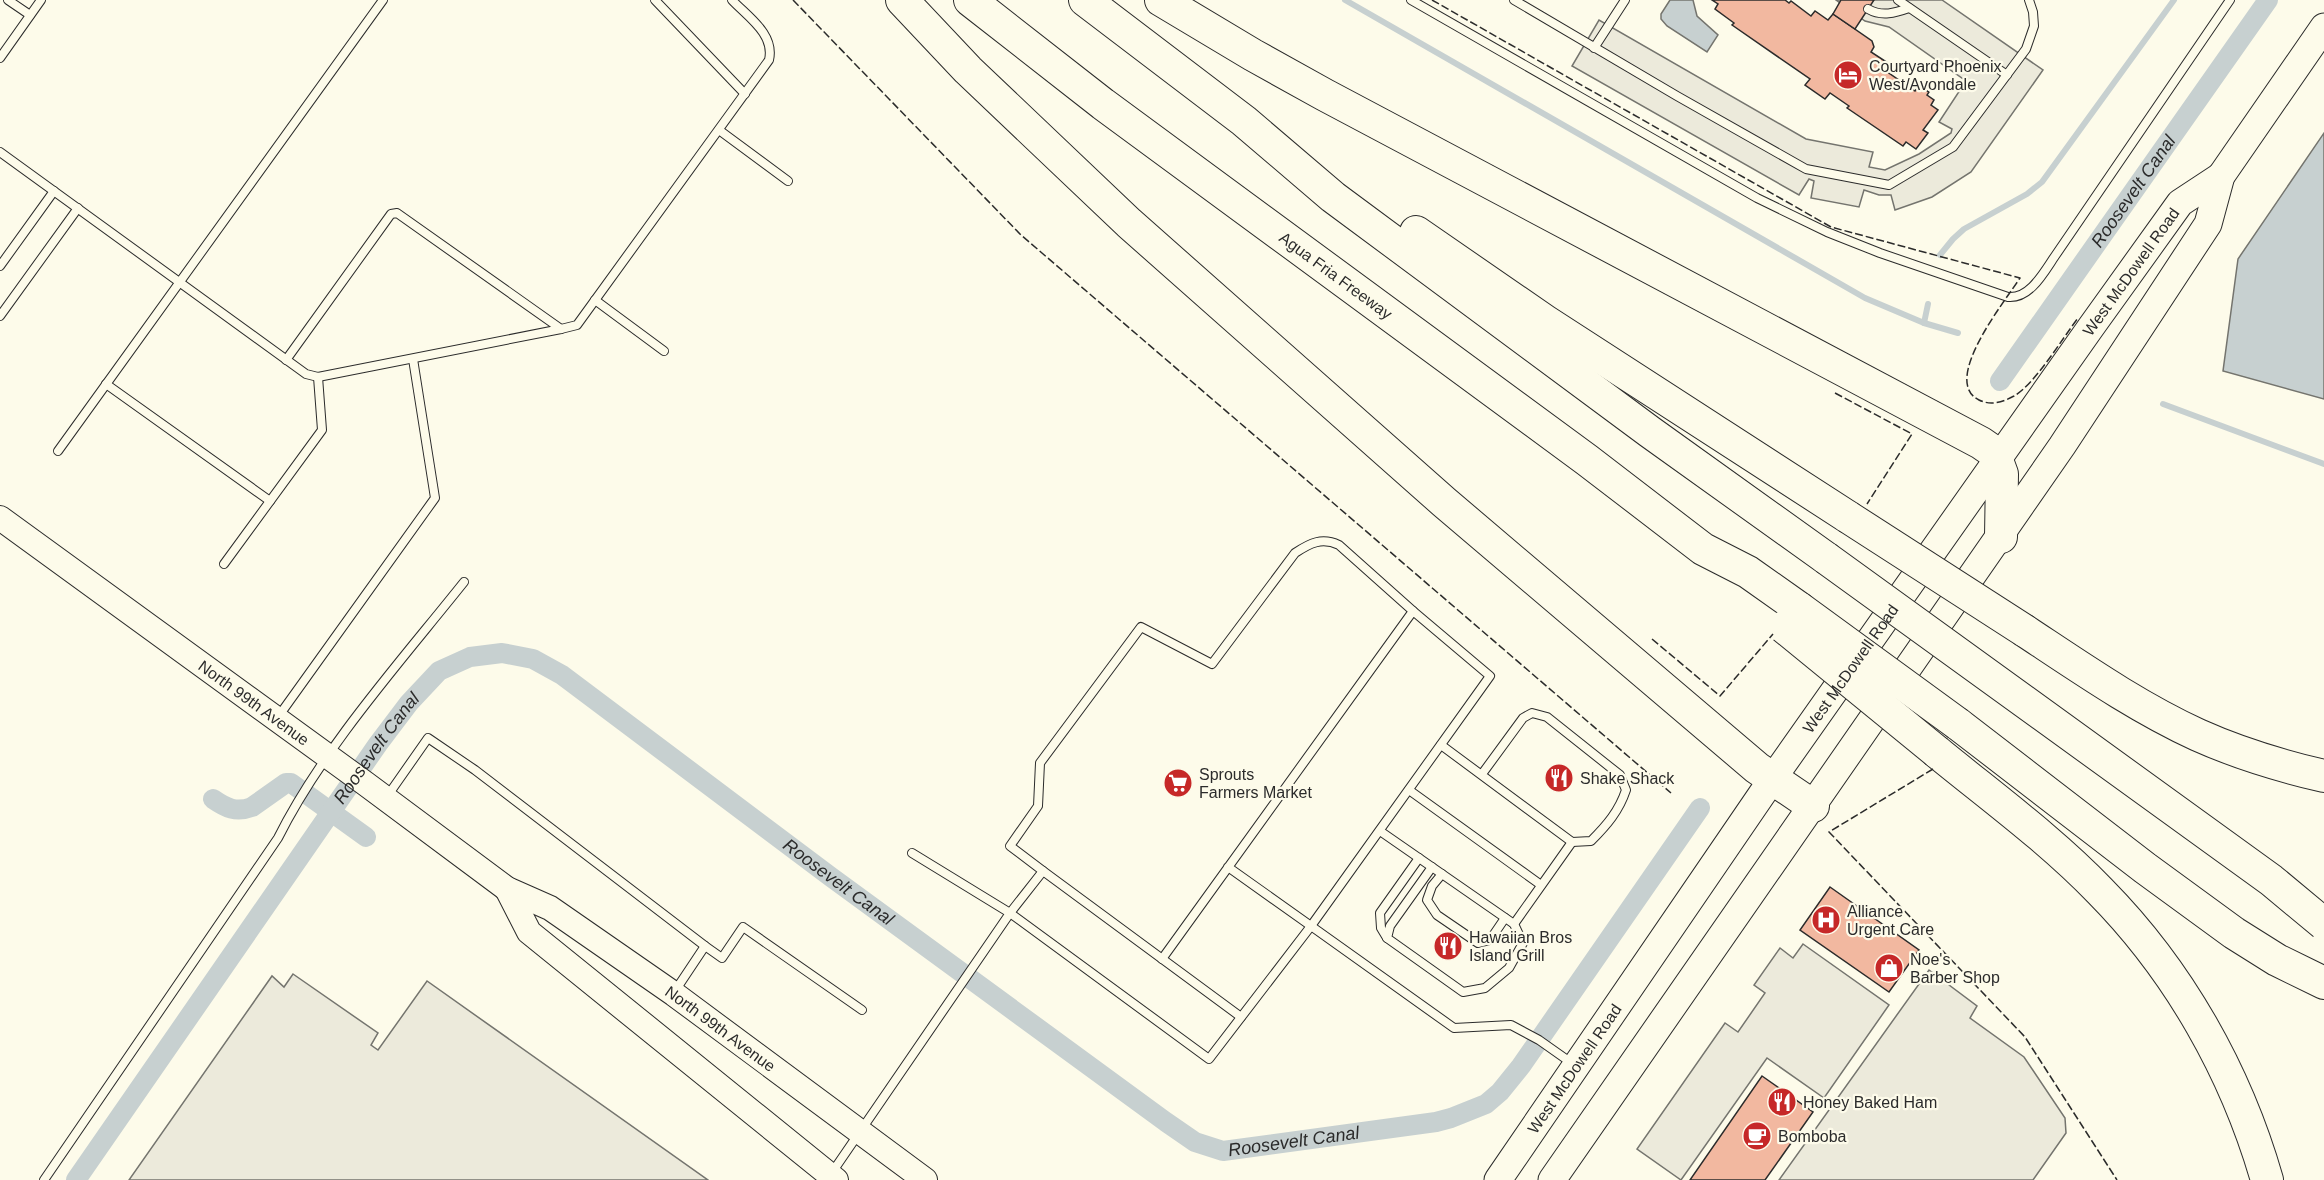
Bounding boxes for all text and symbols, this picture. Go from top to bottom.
place label: Courtyard Phoenix West/Avondale [1869,58,2002,93]
hotel icon: Courtyard Phoenix West/Avondale [1832,59,1864,91]
water label: Roosevelt Canal [2087,131,2180,251]
street label: West McDowell Road [2080,205,2183,339]
street label: Agua Fria Freeway [1276,229,1395,323]
street label: West McDowell Road [1800,602,1902,736]
street label: North 99th Avenue [195,657,312,749]
water label: Roosevelt Canal [330,688,424,808]
restaurant icon: Shake Shack [1543,762,1575,794]
place label: Sprouts Farmers Market [1199,766,1312,801]
supermarket icon: Sprouts Farmers Market [1162,767,1194,799]
place label: Shake Shack [1580,770,1675,787]
water label: Roosevelt Canal [779,835,898,930]
place label: Alliance Urgent Care [1847,903,1934,938]
hospital icon: Alliance Urgent Care [1810,904,1842,936]
place label: Hawaiian Bros Island Grill [1469,929,1572,964]
restaurant icon: Hawaiian Bros Island Grill [1432,930,1464,962]
place label: Noe's Barber Shop [1910,951,2000,986]
shop icon: Noe's Barber Shop [1873,952,1905,984]
street label: North 99th Avenue [662,983,778,1075]
street label: West McDowell Road [1524,1001,1625,1137]
restaurant icon: Honey Baked Ham [1766,1086,1798,1118]
place label: Honey Baked Ham [1803,1094,1937,1111]
cafe icon: Bomboba [1741,1120,1773,1152]
water label: Roosevelt Canal [1227,1122,1361,1160]
place label: Bomboba [1778,1128,1847,1145]

